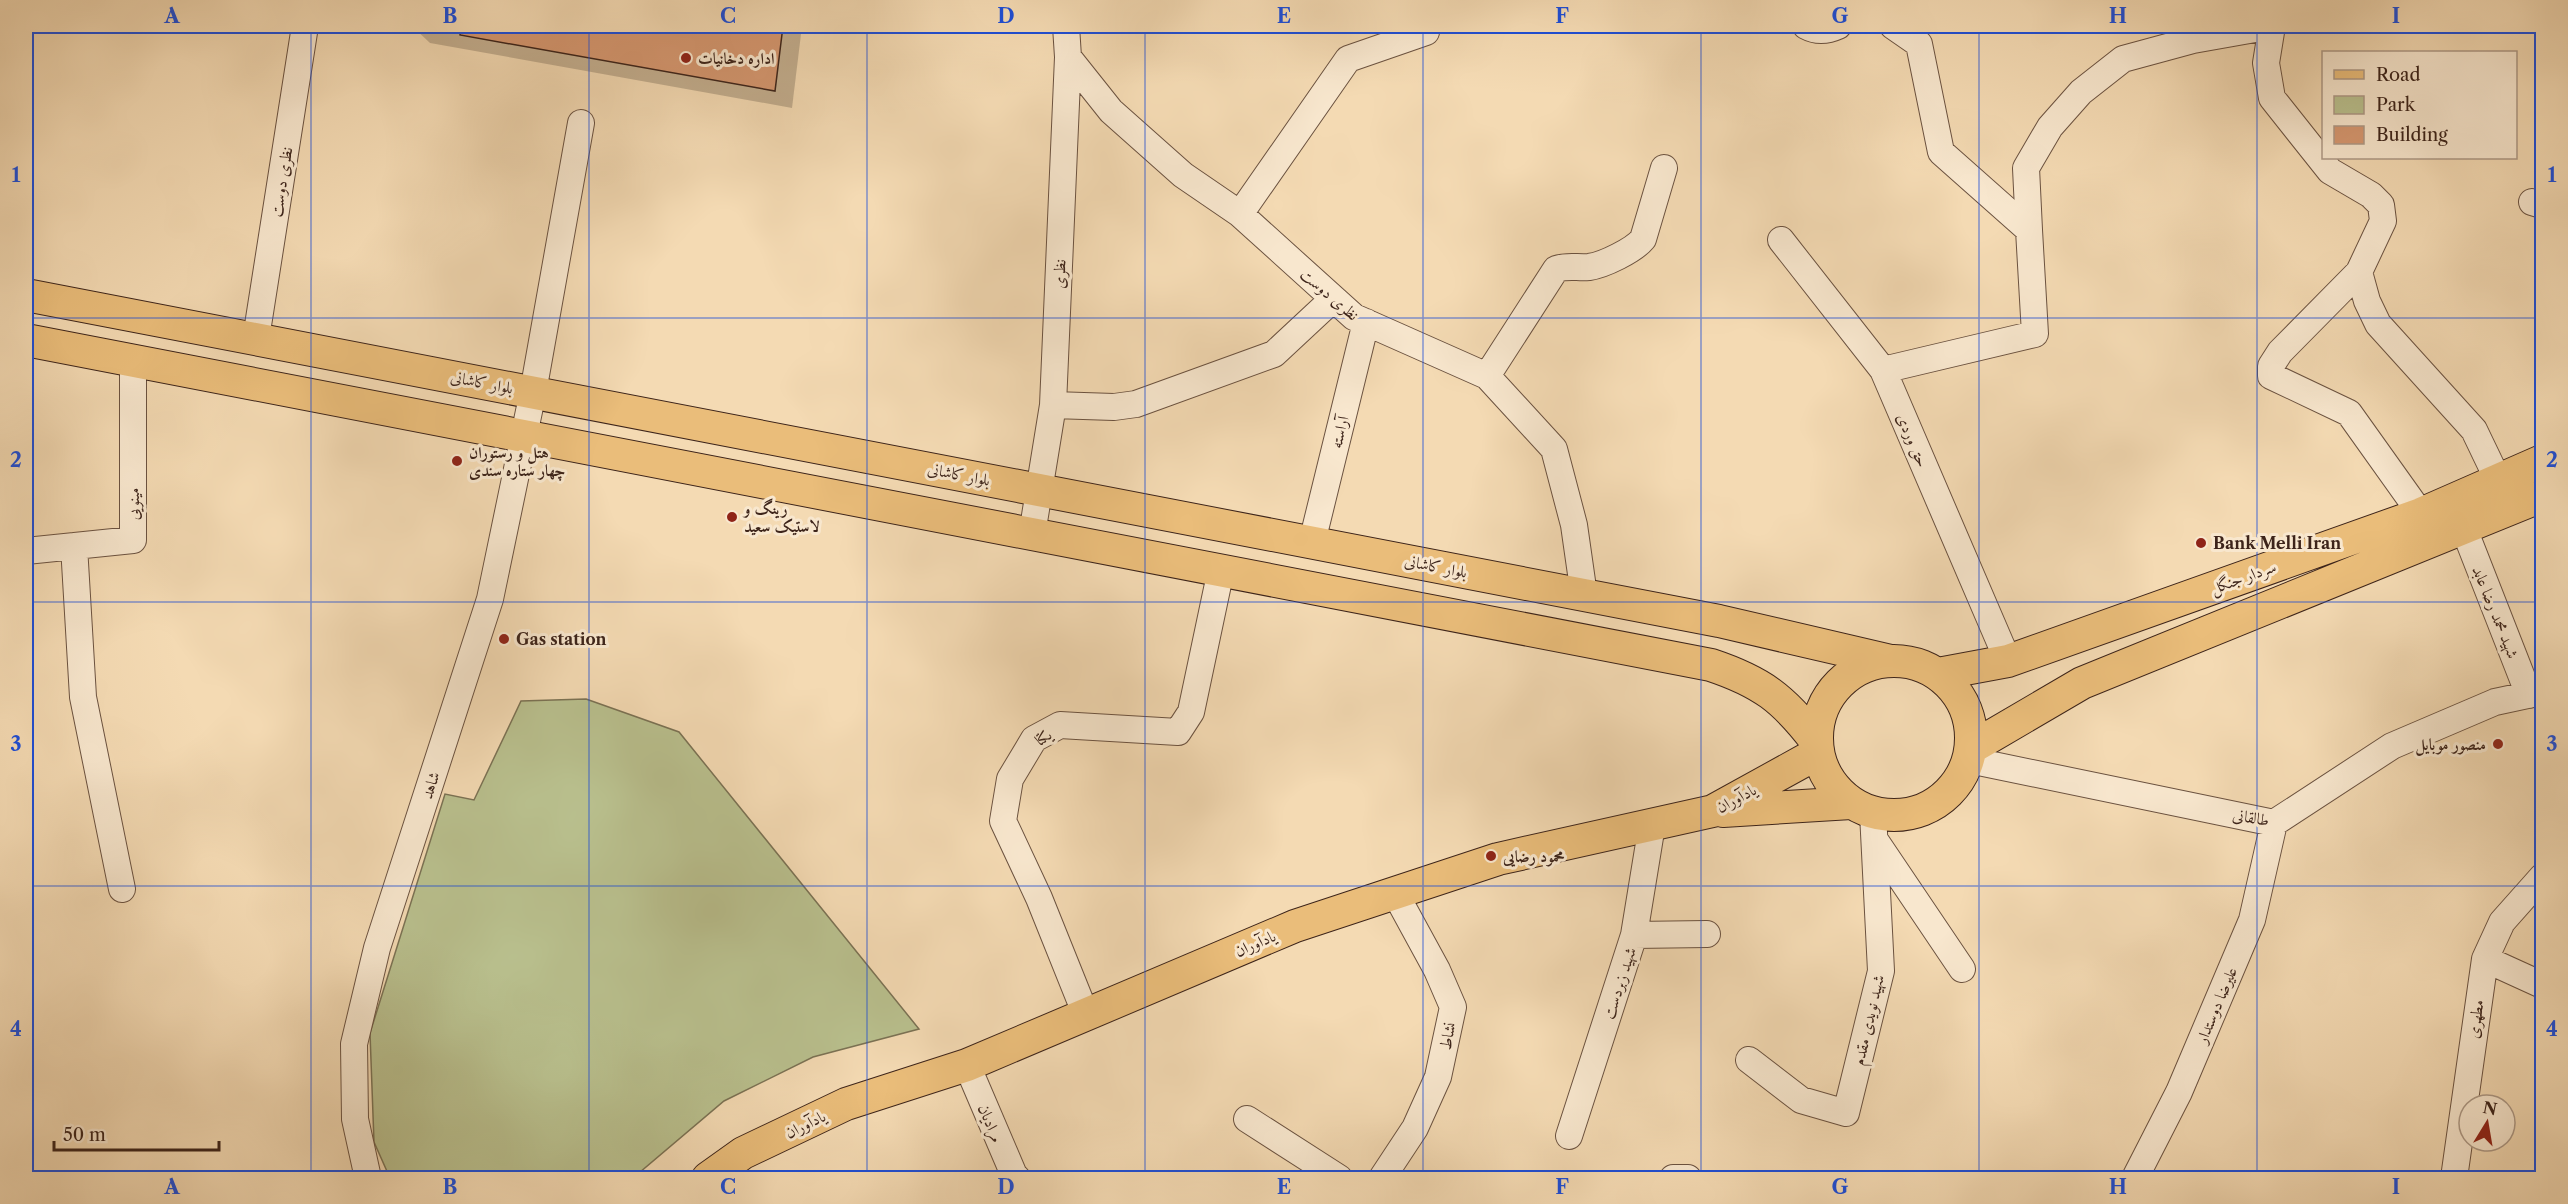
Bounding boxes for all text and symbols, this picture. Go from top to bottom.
text: A [163,4,180,28]
text: B [443,4,458,28]
text: C [720,4,736,28]
text: D [997,4,1015,28]
text: E [1277,4,1291,28]
text: F [1555,4,1569,28]
text: G [1832,4,1849,28]
text: H [2109,4,2127,28]
text: I [2392,4,2400,28]
place label: اداره دخانیات [698,48,775,68]
marker: اداره دخانیات [679,51,693,65]
legend [2322,51,2517,159]
text: Road [2376,64,2421,86]
text: Park [2376,94,2417,116]
text: Building [2376,124,2448,146]
street label: نظری دوست [266,146,297,219]
text: 1 [12,163,21,187]
text: 1 [2548,163,2557,187]
street label: نظری [1048,259,1071,289]
street label: نظری دوست [1296,264,1363,325]
street label: بلوار کاشانی [449,366,515,398]
street label: حق وردی [1892,410,1933,470]
street label: آراسته [1325,412,1353,450]
place label: هتل و رستوران چهار ستاره سندی [469,442,565,481]
text: 2 [10,448,22,472]
text: 2 [2546,448,2558,472]
marker: هتل و رستوران چهار ستاره سندی [450,454,464,468]
street label: بلوار کاشانی [926,458,992,490]
street label: مینویی [123,488,144,520]
place label: رینگ و لاستیک سعید [742,498,820,536]
marker: رینگ و لاستیک سعید [725,510,739,524]
place label: Bank Melli Iran [2213,533,2341,553]
marker: Bank Melli Iran [2194,536,2208,550]
street label: بلوار کاشانی [1403,550,1469,582]
street label: سردار جنگل [2208,556,2279,600]
street label: شهید محمد رضا عابد [2467,563,2524,661]
place label: Gas station [516,629,607,649]
marker: Gas station [497,632,511,646]
street label: یکتا [1031,724,1057,751]
text: 3 [10,732,22,756]
text: 3 [2546,732,2558,756]
place label: منصور موبایل [2415,734,2486,756]
marker: منصور موبایل [2491,737,2505,751]
street label: شاهد [416,769,444,801]
street label: یادآوران [1712,779,1761,818]
street label: طالقانی [2231,804,2271,830]
place label: محمود رضایی [1502,846,1564,867]
marker: محمود رضایی [1484,849,1498,863]
street label: یادآوران [1231,925,1280,961]
street label: شهید زبردست [1598,945,1641,1022]
street label: علیرضا دوستدار [2190,964,2241,1048]
street label: شهید نویدی مقدم [1848,973,1893,1068]
street label: مطهری [2462,998,2489,1040]
text: 4 [10,1017,22,1041]
text: 4 [2546,1017,2558,1041]
street label: نشاط [1434,1020,1460,1052]
north arrow [2457,1093,2517,1153]
text: N [2481,1097,2499,1119]
street label: مرادیان [972,1101,1008,1146]
street label: یادآوران [781,1105,830,1143]
scale bar [54,1114,219,1152]
text: 50 m [63,1124,106,1146]
text: A [163,1175,180,1199]
text: B [443,1175,458,1199]
text: C [720,1175,736,1199]
text: D [997,1175,1015,1199]
text: E [1277,1175,1291,1199]
text: F [1555,1175,1569,1199]
text: G [1832,1175,1849,1199]
text: H [2109,1175,2127,1199]
text: I [2392,1175,2400,1199]

